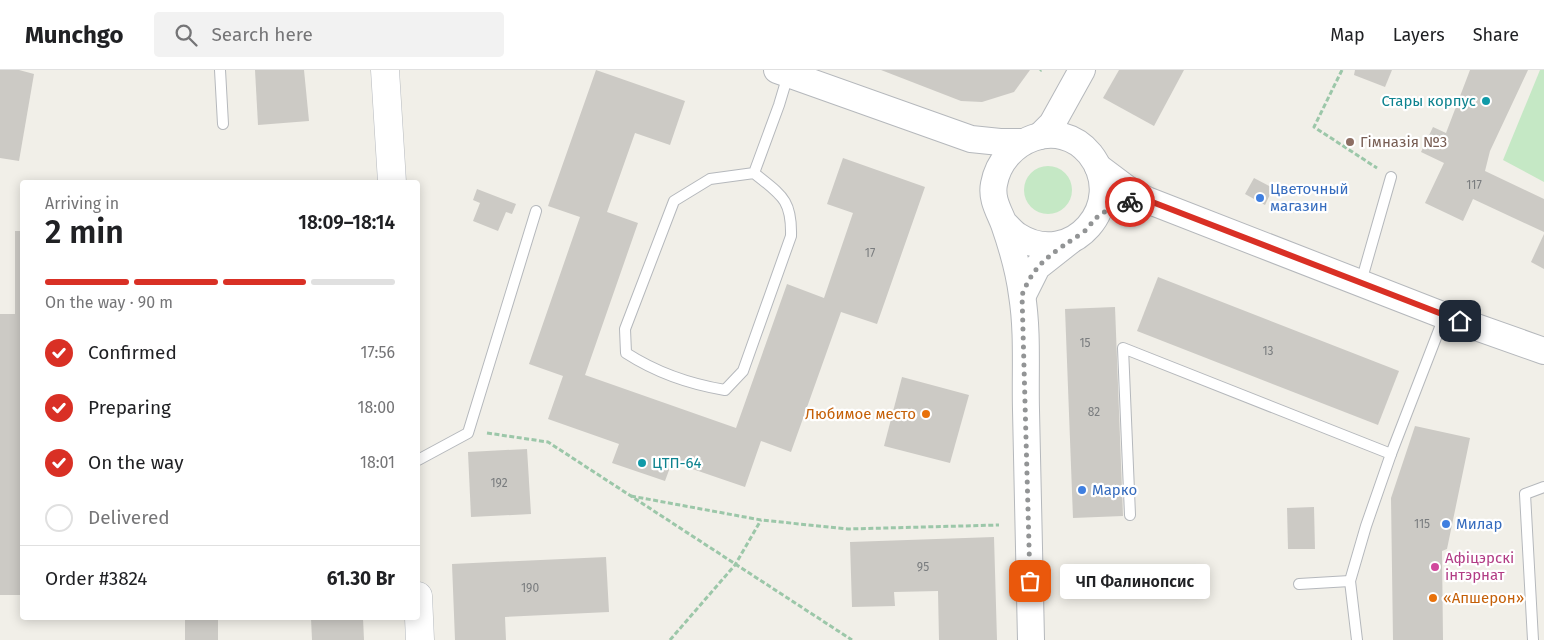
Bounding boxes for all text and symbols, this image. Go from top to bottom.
search box [154,12,504,57]
text: Munchgo [25,21,124,49]
icon: search [172,21,200,49]
text: Search here [212,23,313,46]
text: Map [1330,24,1365,46]
text: Layers [1393,24,1445,46]
text: Share [1473,24,1519,46]
place label: Стары корпус [1381,92,1476,110]
marker: Стары корпус [1480,95,1492,107]
place label: Гімназія №3 [1360,133,1447,151]
marker: Гімназія №3 [1344,136,1356,148]
courier [1105,177,1155,227]
house number: 117 [1466,178,1482,192]
place label: Цветочный магазин [1270,180,1349,215]
icon: bike [1116,188,1144,216]
marker: Цветочный магазин [1254,192,1266,204]
text: Arriving in [45,194,119,213]
text: 18:09–18:14 [298,211,395,234]
text: 2 min [45,213,124,251]
house number: 17 [865,246,875,260]
text: On the way · 90 m [45,293,173,312]
pin [1439,300,1481,342]
icon: home [1446,307,1474,335]
house number: 15 [1079,336,1091,350]
icon: check [45,339,73,367]
text: Confirmed [88,341,177,364]
text: 17:56 [361,343,395,362]
house number: 13 [1262,344,1274,358]
icon: check [45,394,73,422]
text: Preparing [88,396,171,419]
text: 18:00 [358,398,395,417]
place label: Любимое место [805,405,916,423]
house number: 82 [1088,405,1100,419]
marker: Любимое место [920,408,932,420]
icon: check [45,449,73,477]
text: On the way [88,451,184,474]
text: 18:01 [360,453,395,472]
place label: ЦТП-64 [652,454,702,472]
marker: ЦТП-64 [636,457,648,469]
house number: 192 [490,476,508,490]
place label: Марко [1092,481,1137,499]
marker: Марко [1076,484,1088,496]
text: Delivered [88,506,170,529]
place label: Милар [1456,515,1502,533]
house number: 115 [1414,517,1430,531]
marker: Милар [1440,518,1452,530]
place label: Афіцэрскі інтэрнат [1445,549,1514,584]
house number: 95 [917,560,929,574]
pin [1009,560,1051,602]
marker: Афіцэрскі інтэрнат [1429,561,1441,573]
callout: ЧП Фалинопсис [1060,564,1210,598]
text: Order #3824 [45,567,147,590]
text: 61.30 Br [327,567,395,590]
icon: bag [1016,567,1044,595]
text: ЧП Фалинопсис [1076,572,1194,591]
house number: 190 [521,581,539,595]
place label: «Апшерон» [1443,589,1524,607]
marker: «Апшерон» [1427,592,1439,604]

